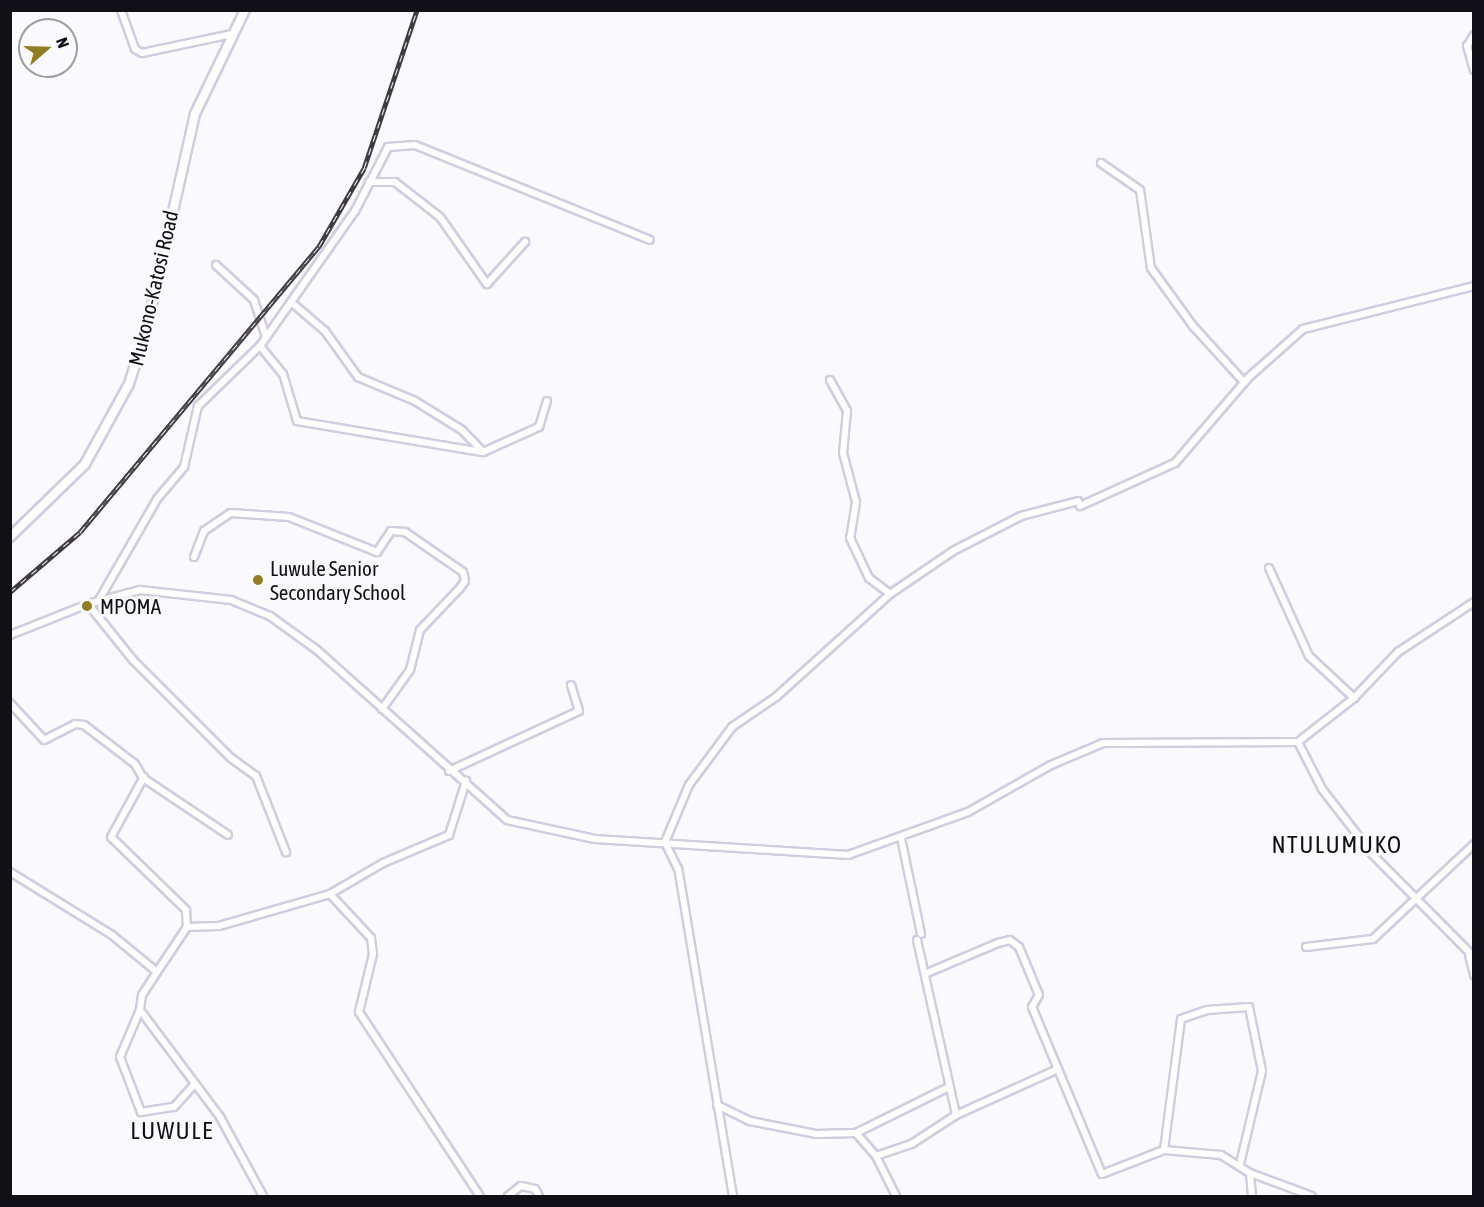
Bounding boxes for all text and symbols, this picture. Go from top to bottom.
north arrow [18,18,78,78]
text: N [53,35,73,50]
street label: Mukono-Katosi Road [123,208,183,368]
place label: Luwule Senior Secondary School [270,555,406,605]
marker: Luwule Senior Secondary School [251,573,265,587]
place label: MPOMA [100,593,161,619]
marker: MPOMA [78,597,96,615]
district label: NTULUMUKO [1271,831,1403,859]
district label: LUWULE [130,1117,214,1145]

